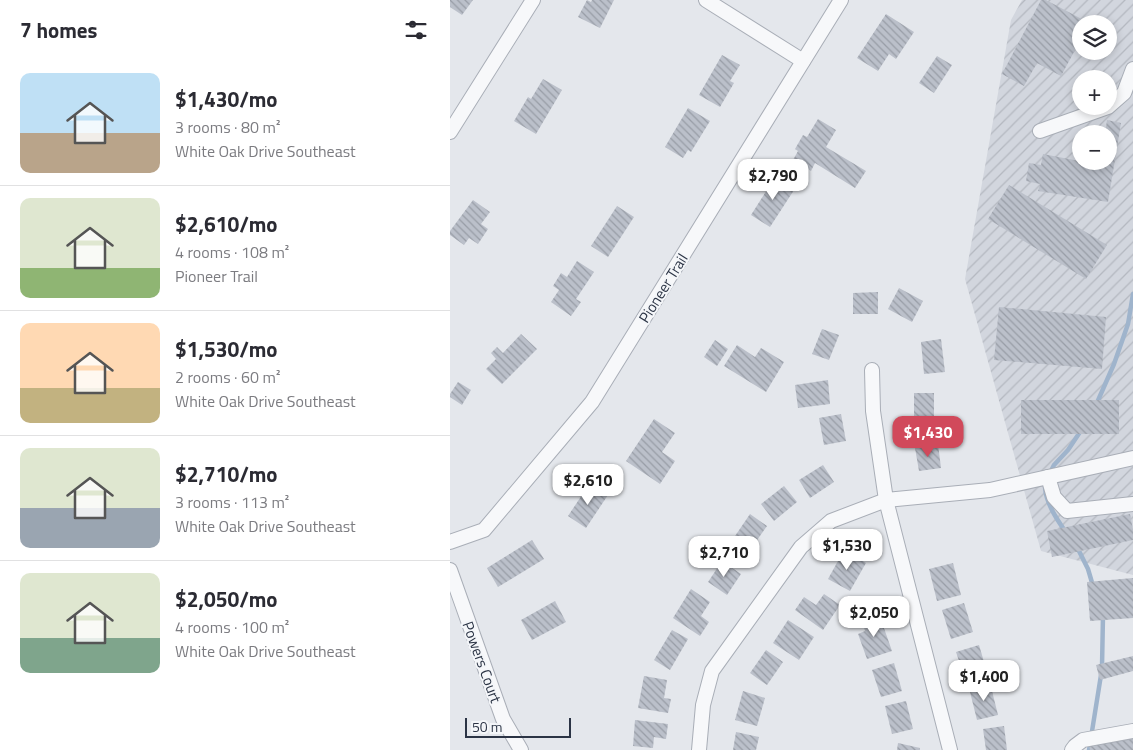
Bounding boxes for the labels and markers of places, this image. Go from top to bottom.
pin: $2,790 [732,158,814,201]
pin: $1,430 [887,416,969,458]
pin: $2,610 [547,464,629,506]
pin: $1,530 [806,528,888,571]
pin: $2,710 [683,536,765,578]
pin: $2,050 [833,596,915,638]
pin: $1,400 [943,660,1025,702]

